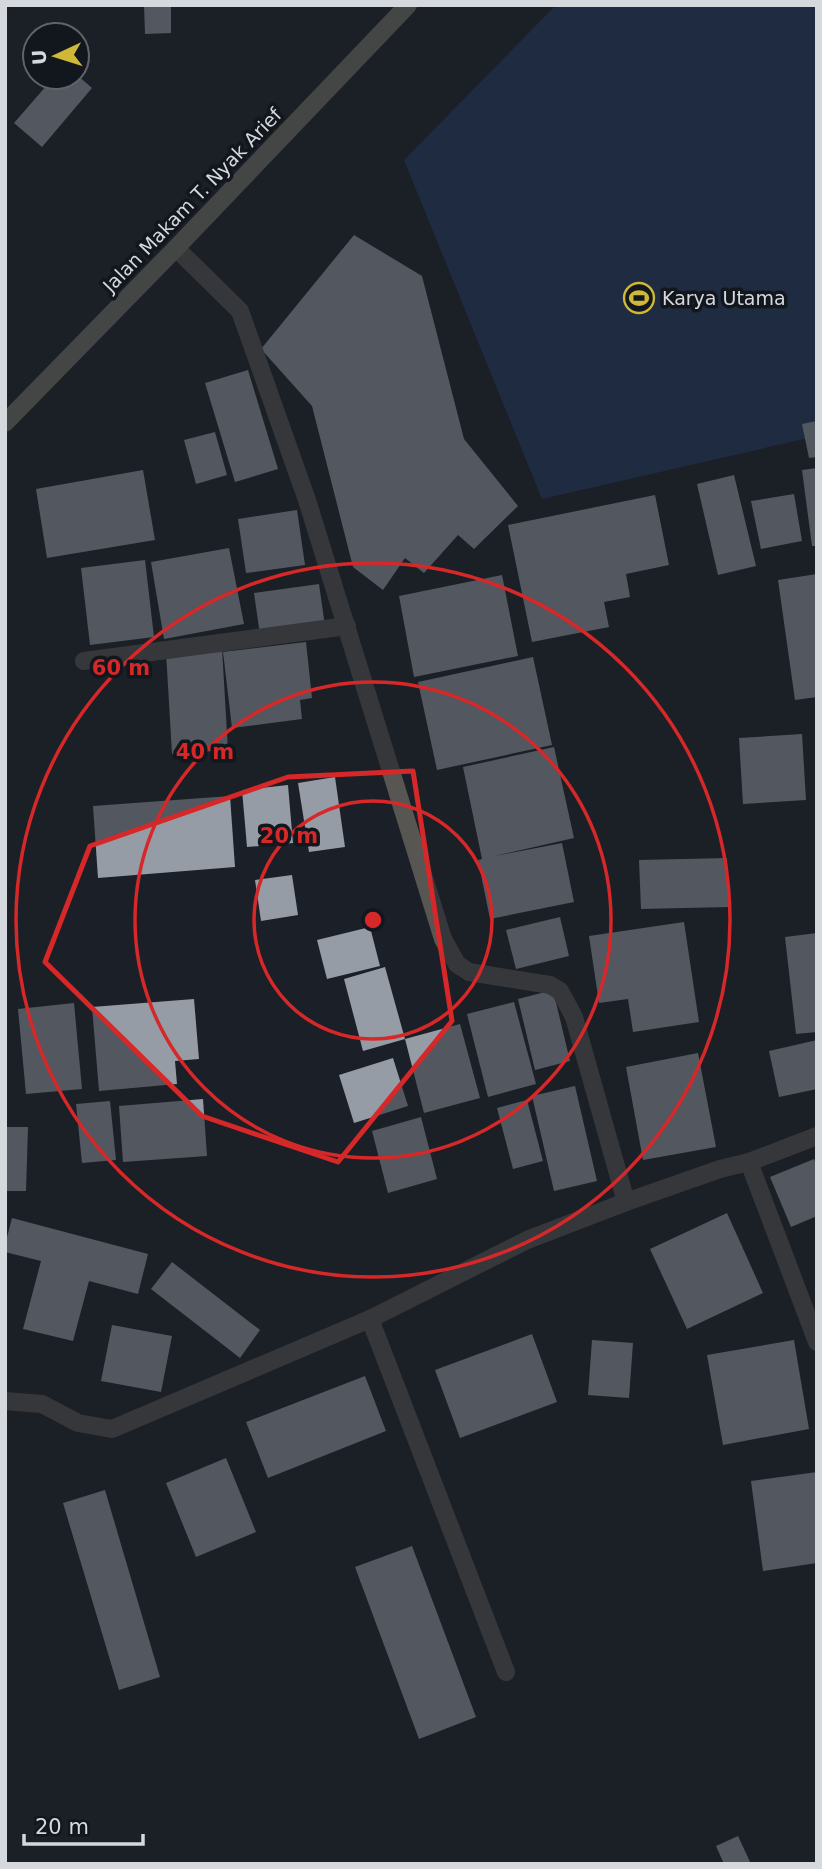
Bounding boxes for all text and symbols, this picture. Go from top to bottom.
north arrow [21,21,91,91]
text: U [28,49,51,66]
street label: Jalan Makam T. Nyak Arief [98,103,287,297]
sports icon: Karya Utama [622,281,656,315]
place label: Karya Utama [662,287,786,309]
text: 60 m [92,656,150,680]
text: 40 m [176,740,234,764]
text: 20 m [260,824,318,848]
centre of rings [361,908,385,932]
scale bar [24,1802,144,1846]
text: 20 m [35,1815,89,1839]

